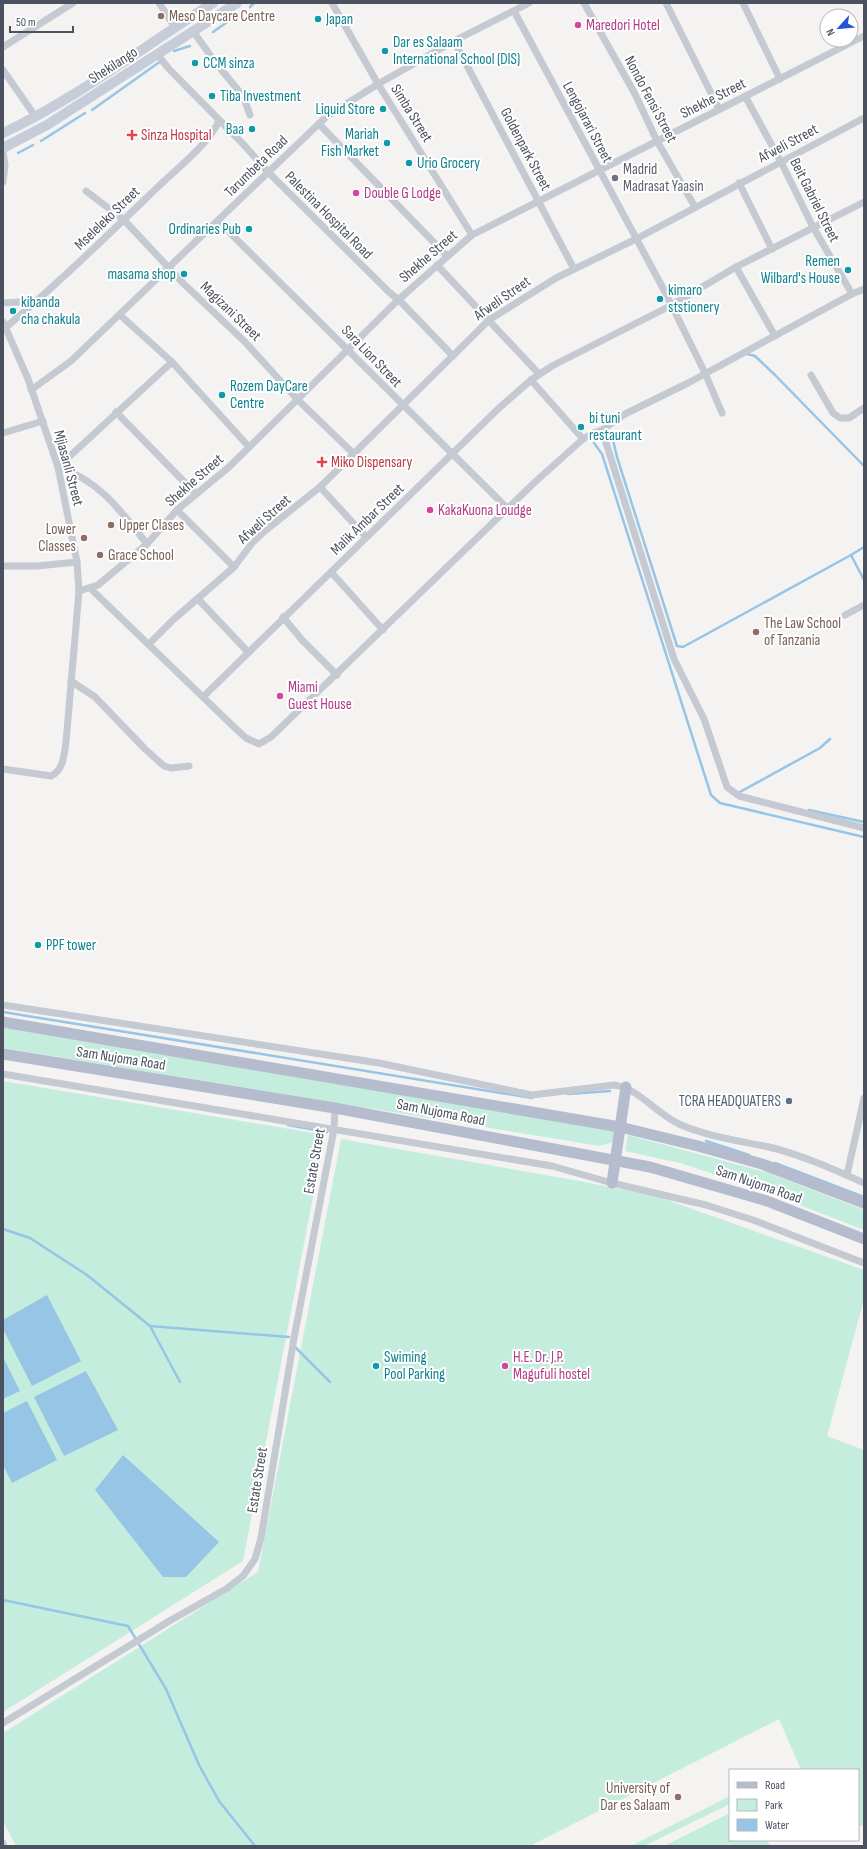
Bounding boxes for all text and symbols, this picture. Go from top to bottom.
place label: Meso Daycare Centre [169,7,275,26]
scale bar [10,8,73,34]
north arrow [819,8,859,48]
place label: Japan [325,10,353,29]
marker: Meso Daycare Centre [156,11,166,21]
marker: Japan [313,14,323,24]
text: 50 m [16,15,36,30]
place label: Maredori Hotel [586,16,660,35]
marker: Maredori Hotel [573,20,583,30]
text: N [823,27,838,38]
place label: Dar es Salaam International School (DIS) [393,33,520,69]
street label: Shekilango [85,43,141,88]
marker: Dar es Salaam International School (DIS) [380,46,390,56]
street label: Nondo Fensi Street [620,53,682,146]
place label: CCM sinza [203,54,255,73]
marker: CCM sinza [190,58,200,68]
street label: Shekhe Street [677,74,750,123]
street label: Lengojarari Street [558,78,617,167]
street label: Simba Street [386,81,437,146]
place label: Tiba Investment [220,87,302,106]
marker: Tiba Investment [207,91,217,101]
place label: Liquid Store [316,100,375,119]
marker: Liquid Store [378,104,388,114]
street label: Goldenpark Street [496,104,556,194]
place label: Baa [226,120,244,139]
street label: Afweli Street [754,120,822,168]
marker: Baa [247,124,257,134]
place label: Mariah Fish Market [321,125,379,161]
place label: Sinza Hospital [141,126,211,145]
marker: Sinza Hospital [126,129,138,141]
street label: Tarumbeta Road [221,131,292,201]
marker: Mariah Fish Market [382,138,392,148]
place label: Urio Grocery [417,154,480,173]
street label: Beit Gabriel Street [785,155,844,246]
marker: Urio Grocery [404,158,414,168]
place label: Madrid Madrasat Yaasin [623,160,704,196]
street label: Palestina Hospital Road [281,167,377,263]
marker: Madrid Madrasat Yaasin [610,173,620,183]
street label: Mseleleko Street [71,182,144,254]
place label: Double G Lodge [364,184,441,203]
marker: Double G Lodge [351,188,361,198]
place label: Ordinaries Pub [169,220,241,239]
marker: Ordinaries Pub [244,224,254,234]
street label: Shekhe Street [395,226,462,287]
place label: Remen Wilbard's House [761,252,840,288]
place label: masama shop [107,265,176,284]
marker: Remen Wilbard's House [843,265,853,275]
marker: masama shop [179,269,189,279]
street label: Afweli Street [469,272,535,325]
street label: Magizani Street [196,277,266,346]
place label: kimaro ststionery [668,281,720,317]
place label: kibanda cha chakula [21,293,81,329]
marker: kimaro ststionery [655,294,665,304]
marker: kibanda cha chakula [8,306,18,316]
street label: Sara Lion Street [337,321,406,392]
place label: Rozem DayCare Centre [230,377,308,413]
marker: Rozem DayCare Centre [217,390,227,400]
place label: bi tuni restaurant [589,409,642,445]
marker: bi tuni restaurant [576,422,586,432]
street label: Mjiasanli Street [49,428,88,508]
street label: Shekhe Street [161,450,228,511]
place label: Miko Dispensary [331,453,413,472]
marker: Miko Dispensary [316,456,328,468]
street label: Malik Ambar Street [326,479,409,559]
street label: Afweli Street [233,490,295,549]
place label: KakaKuona Loudge [438,501,532,520]
marker: KakaKuona Loudge [425,505,435,515]
place label: Upper Clases [119,516,184,535]
place label: Lower Classes [38,520,77,556]
marker: Upper Clases [106,520,116,530]
marker: Lower Classes [79,533,89,543]
place label: Grace School [108,546,174,565]
marker: Grace School [95,550,105,560]
place label: The Law School of Tanzania [764,614,841,650]
marker: The Law School of Tanzania [751,627,761,637]
place label: Miami Guest House [288,678,352,714]
marker: Miami Guest House [275,691,285,701]
place label: PPF tower [46,936,97,955]
marker: PPF tower [33,940,43,950]
street label: Sam Nujoma Road [75,1042,167,1075]
place label: TCRA HEADQUATERS [679,1092,781,1111]
street label: Sam Nujoma Road [395,1095,487,1130]
marker: TCRA HEADQUATERS [784,1096,794,1106]
street label: Estate Street [299,1126,330,1195]
street label: Sam Nujoma Road [713,1161,804,1208]
place label: Swiming Pool Parking [384,1348,445,1384]
place label: H.E. Dr. J.P. Magufuli hostel [513,1348,590,1384]
marker: Swiming Pool Parking [371,1361,381,1371]
marker: H.E. Dr. J.P. Magufuli hostel [500,1361,510,1371]
street label: Estate Street [243,1445,272,1514]
legend [729,1769,859,1841]
text: Road [765,1778,785,1793]
place label: University of Dar es Salaam [600,1779,671,1815]
marker: University of Dar es Salaam [673,1792,683,1802]
text: Park [765,1798,783,1813]
text: Water [765,1818,789,1833]

